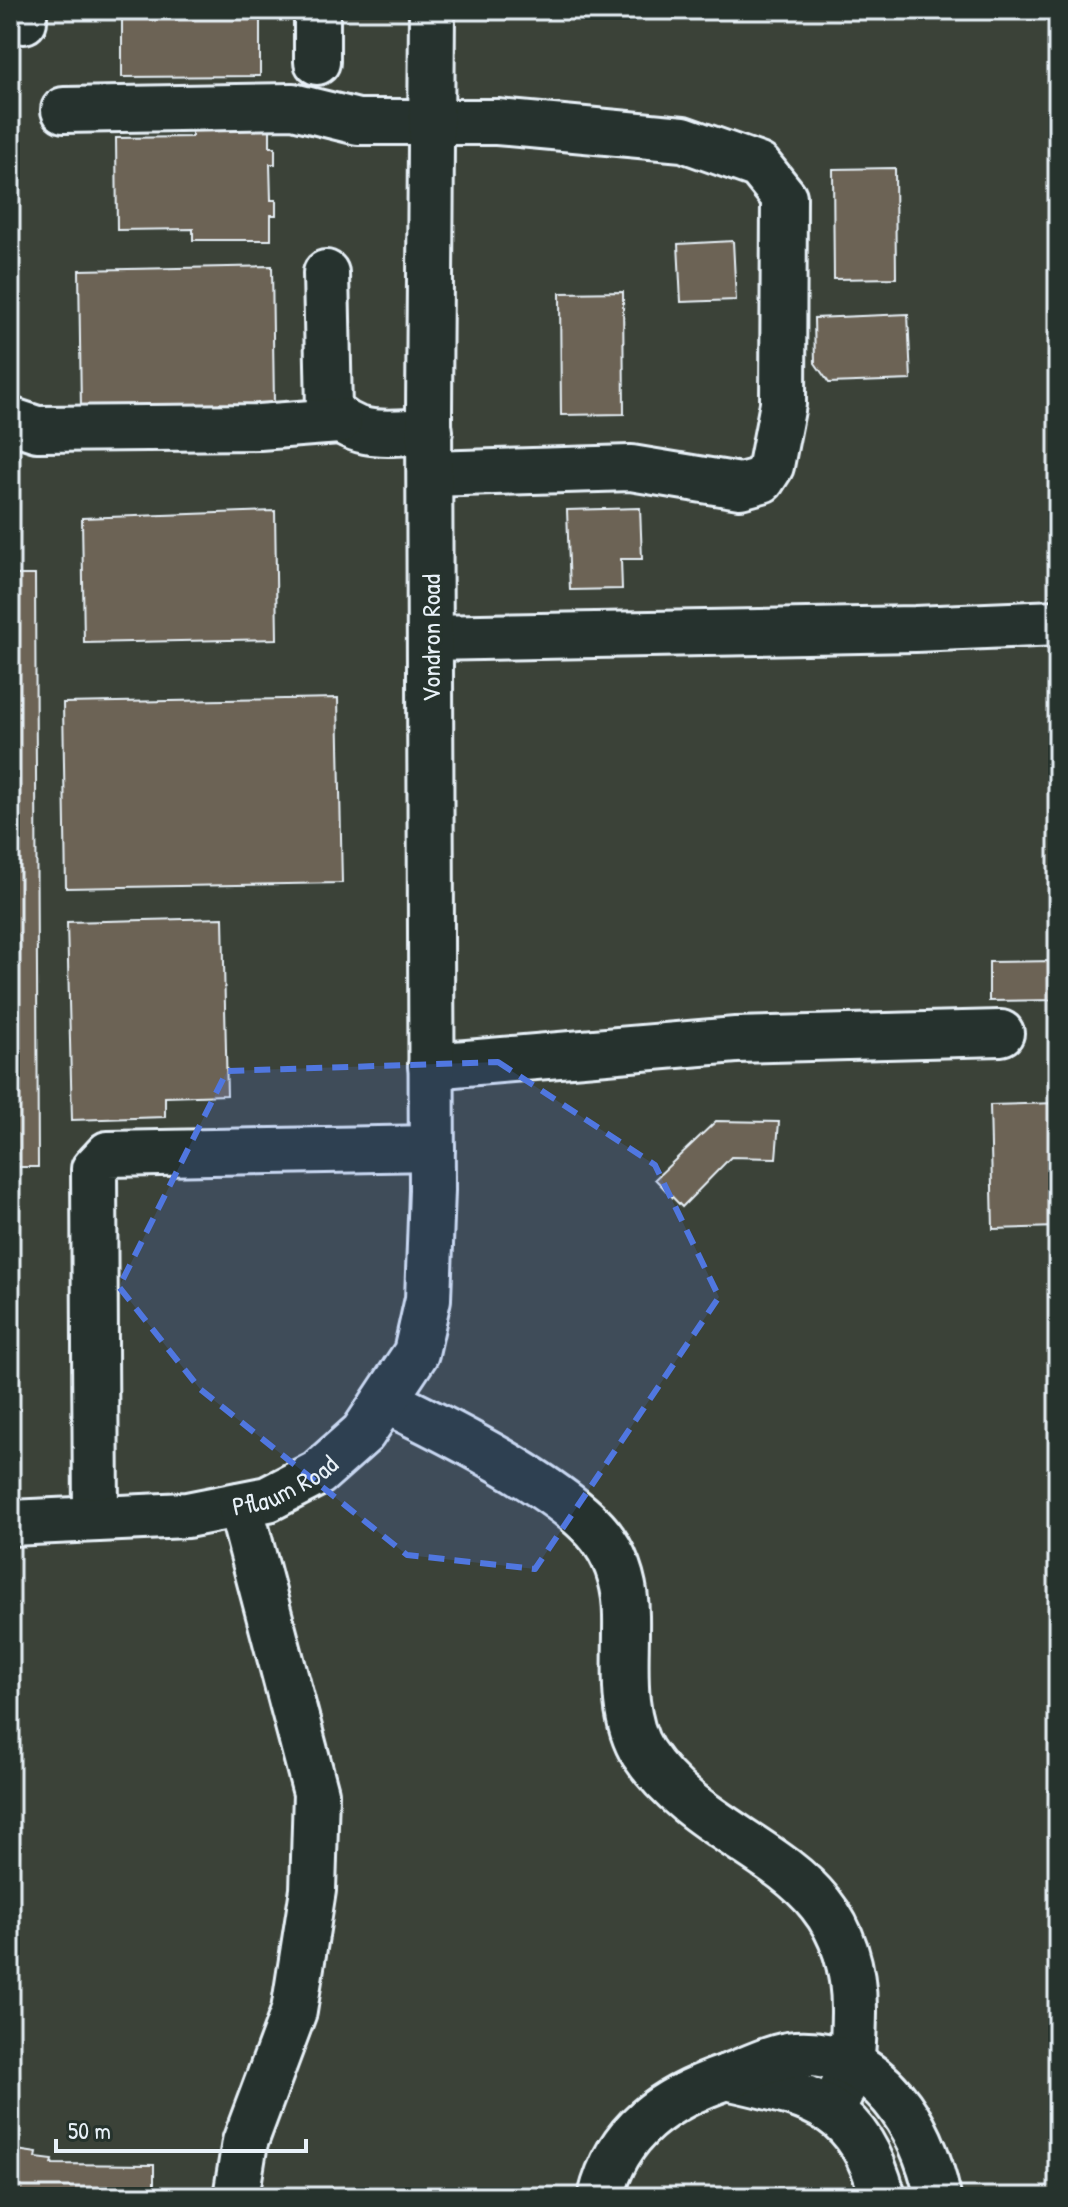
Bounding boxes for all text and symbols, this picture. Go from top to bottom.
street label: Vondron Road [413,574,448,702]
street label: Pflaum Road [229,1446,345,1523]
scale bar [56,2103,306,2153]
text: 50 m [68,2114,111,2146]

